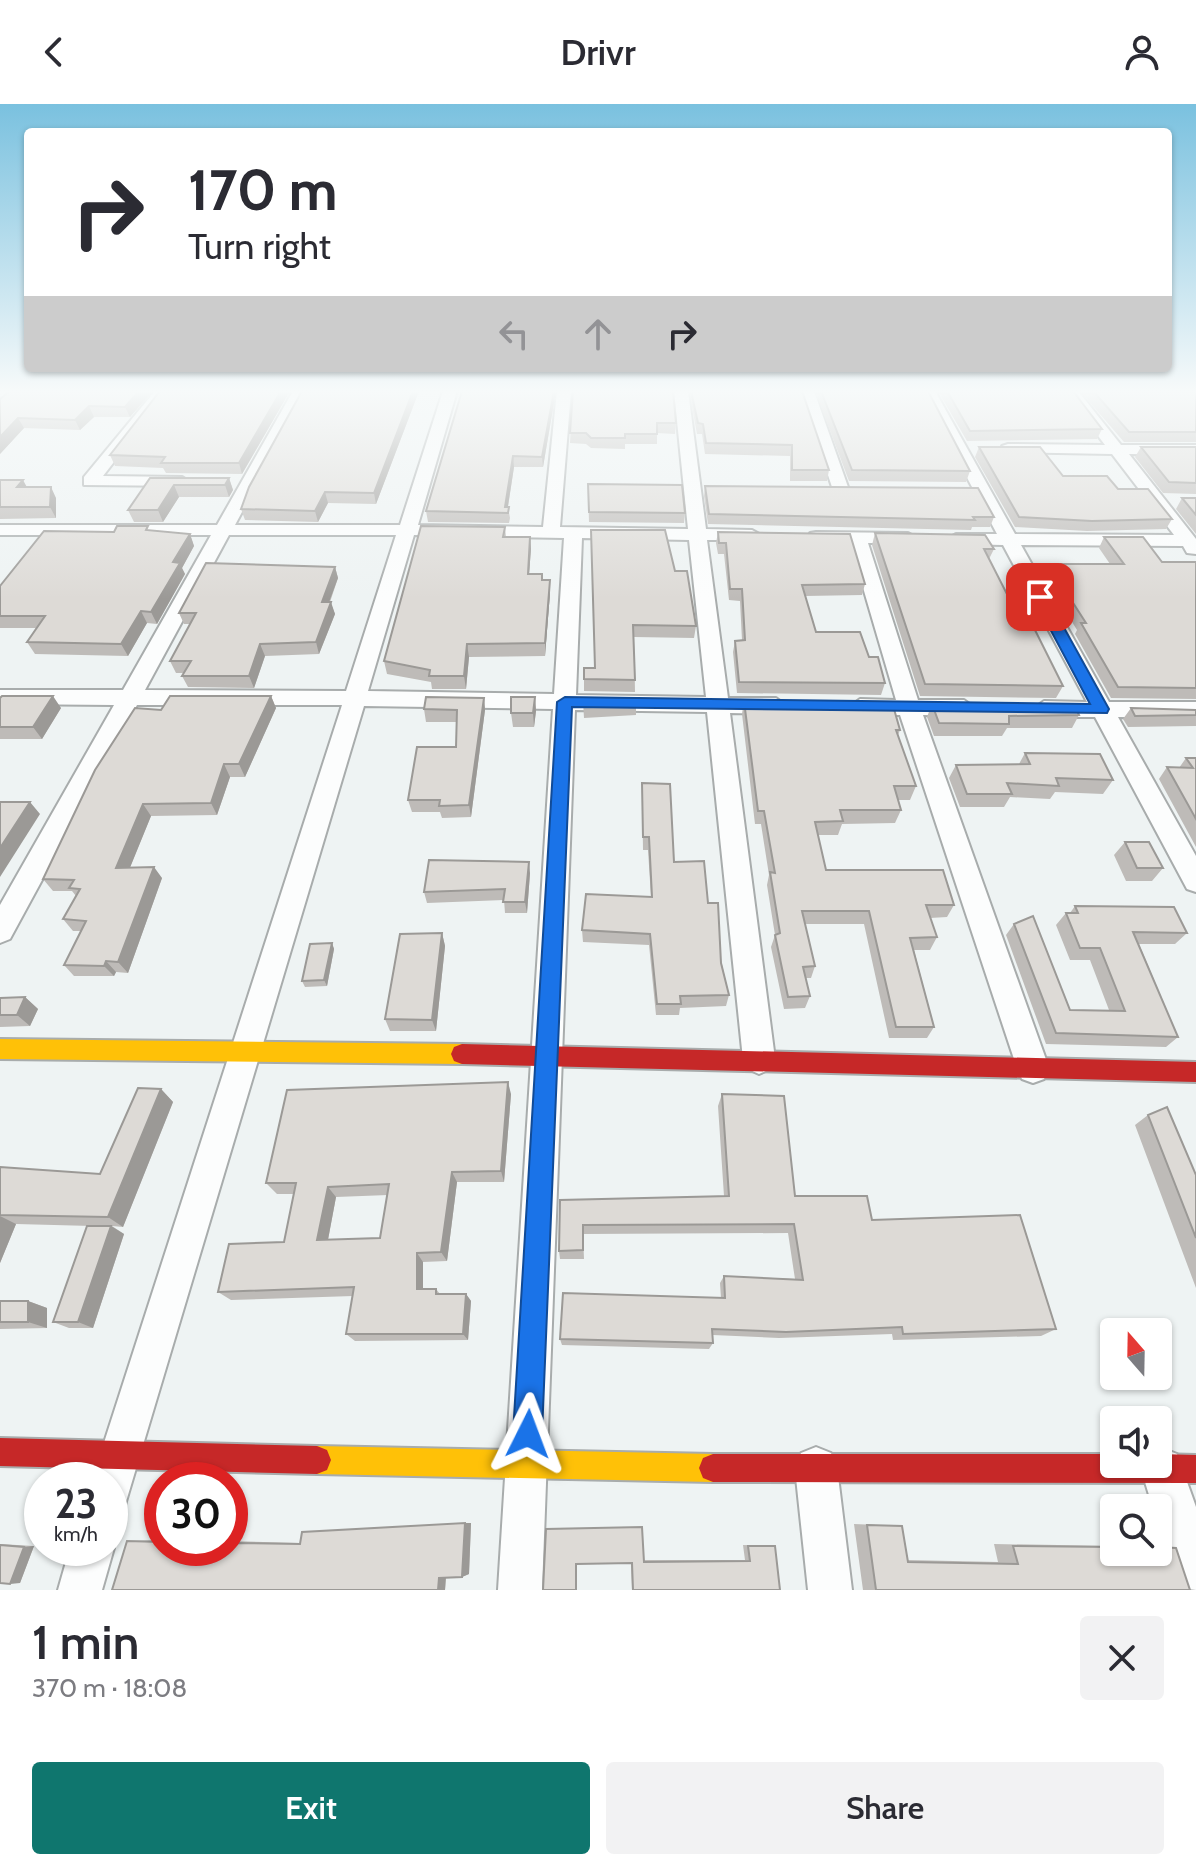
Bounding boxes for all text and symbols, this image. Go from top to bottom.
icon: back [32,30,76,74]
text: Drivr [560,30,636,74]
icon: person [1120,30,1164,74]
text: 170 m [188,156,338,224]
icon: right [56,160,160,264]
text: Turn right [188,224,331,268]
icon: left [492,312,536,356]
icon: ahead [576,312,620,356]
icon: right [660,312,704,356]
pin [1006,563,1074,631]
icon: arrive [1018,575,1062,619]
north arrow [1100,1318,1172,1390]
map controls [1100,1318,1172,1566]
position arrow [486,1392,570,1476]
button: sound [1100,1406,1172,1478]
speed limit sign: 30 [144,1462,248,1566]
text: 23 [55,1479,97,1528]
button: search [1100,1494,1172,1566]
text: km/h [54,1522,98,1546]
text: 1 min [32,1613,139,1671]
button: close [1080,1616,1164,1700]
text: 370 m · 18:08 [32,1672,187,1704]
button: Exit [32,1762,590,1854]
button: Share [606,1762,1164,1854]

